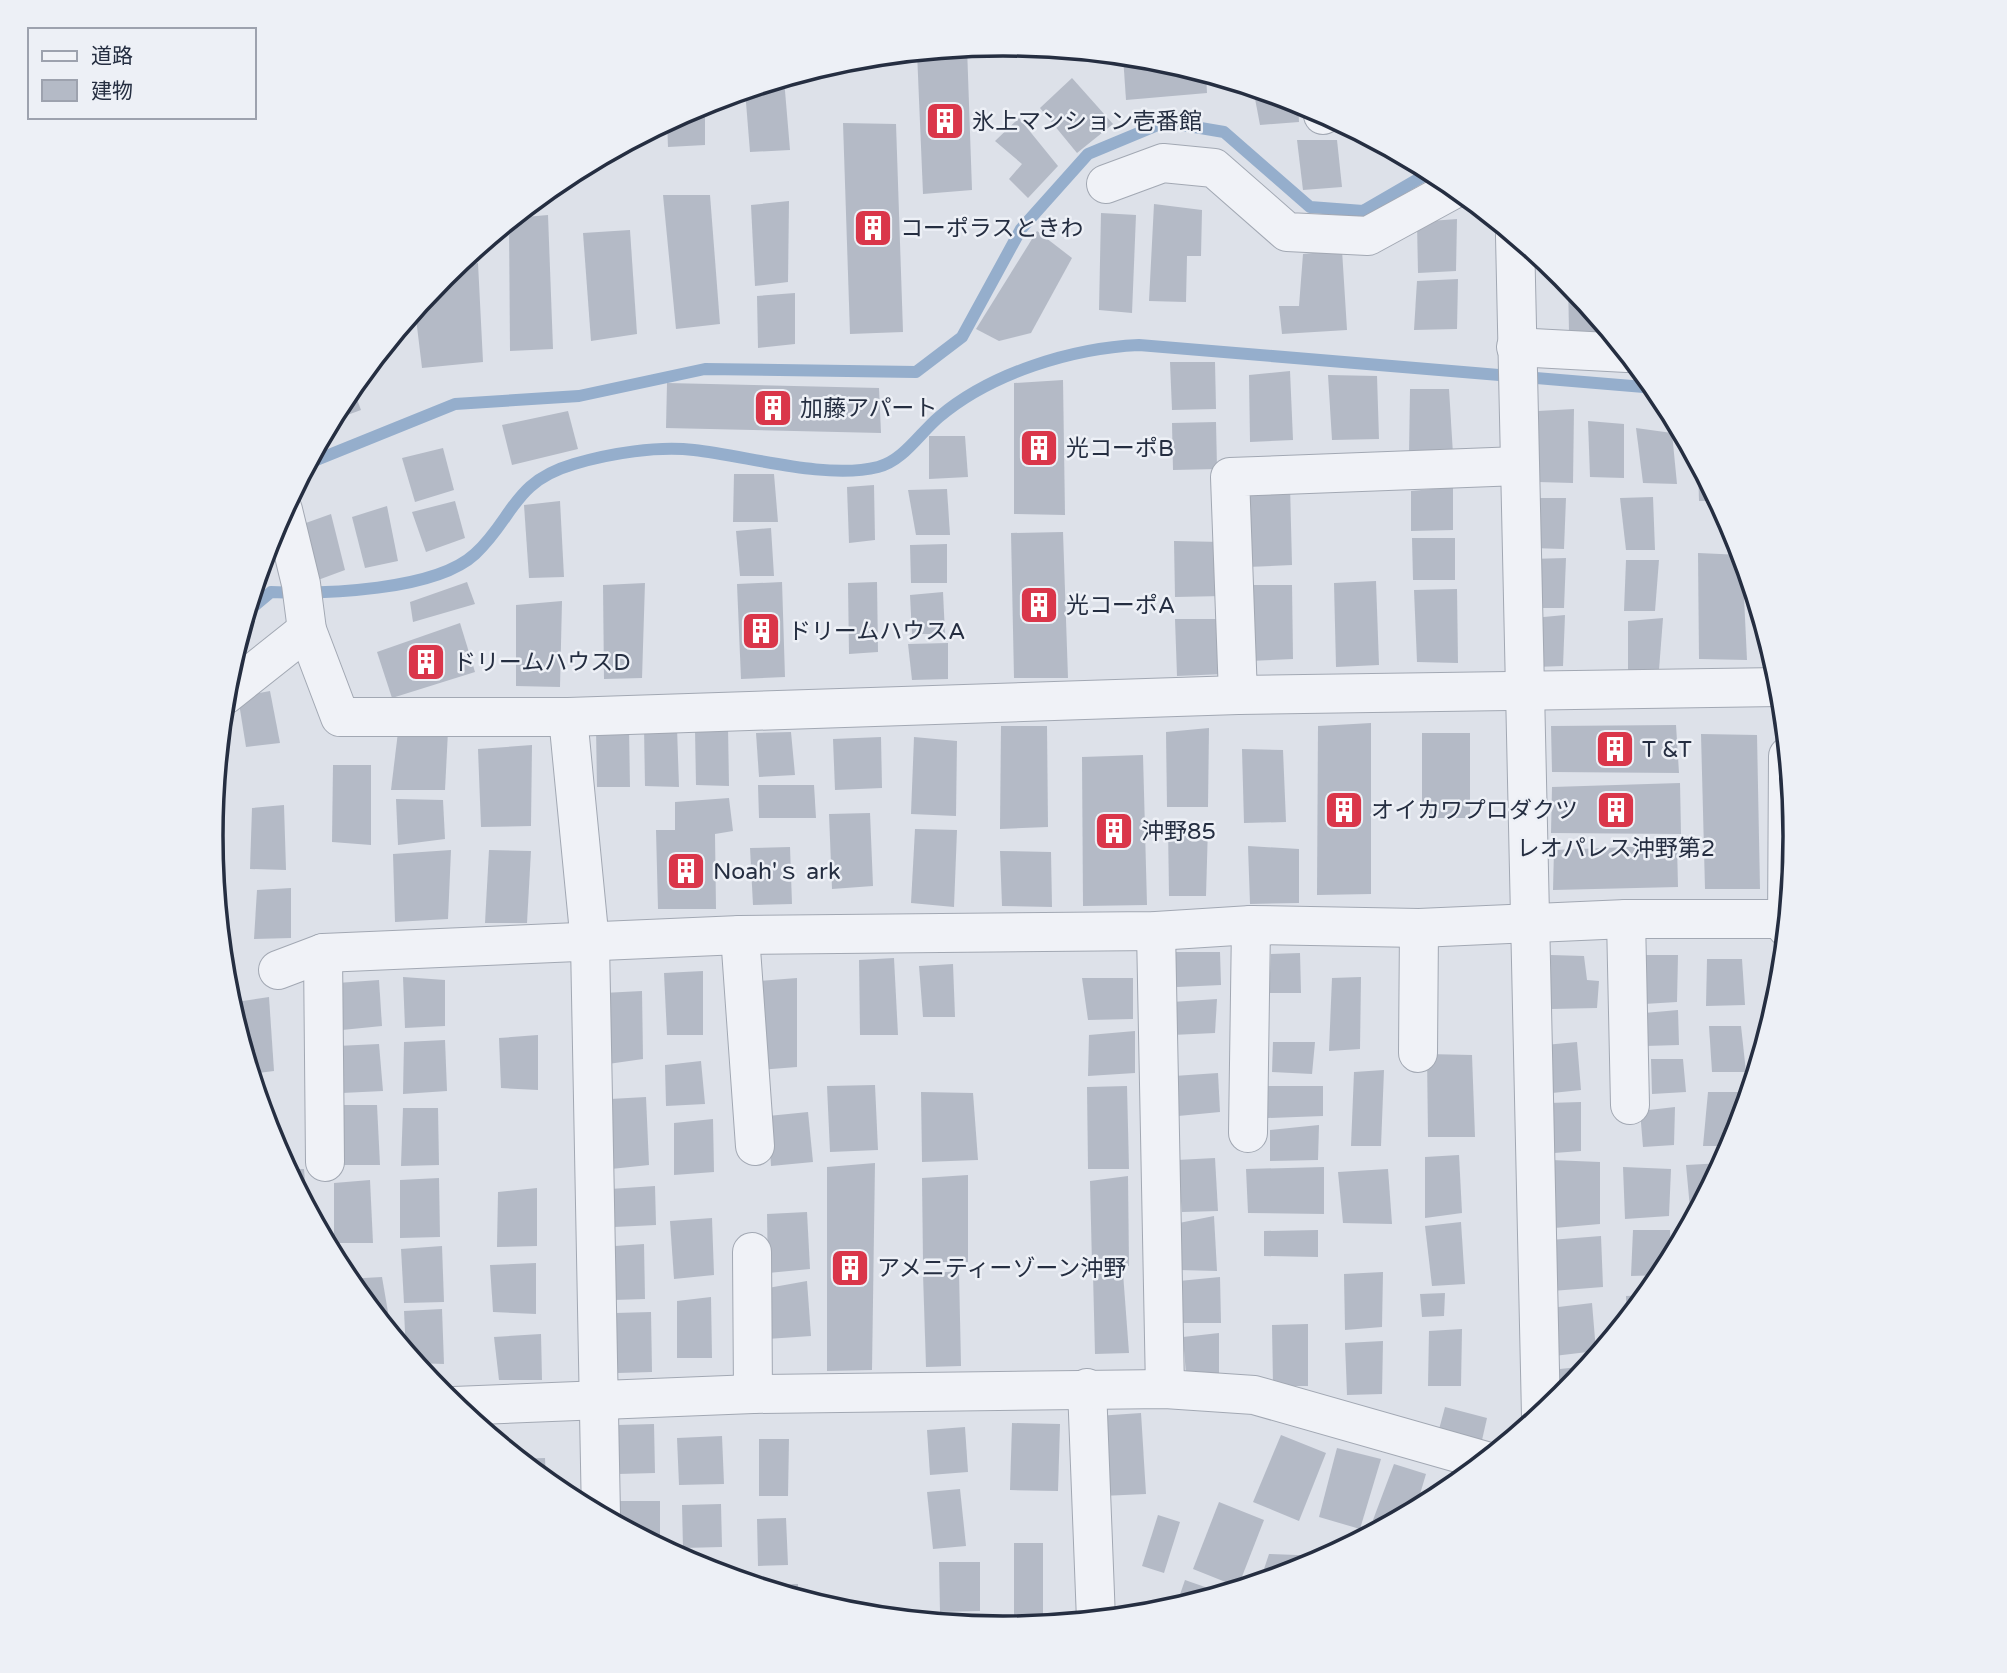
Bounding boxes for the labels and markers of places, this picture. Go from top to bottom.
building icon: 氷上マンション壱番館 [924,100,966,142]
place label: 氷上マンション壱番館 [972,108,1202,136]
building icon: コーポラスときわ [852,207,894,249]
place label: コーポラスときわ [900,215,1084,243]
building icon: 加藤アパート [752,387,794,429]
place label: 加藤アパート [800,395,938,423]
building icon: 光コーポB [1018,427,1060,469]
place label: 光コーポB [1066,435,1174,463]
building icon: 光コーポA [1018,584,1060,626]
place label: 光コーポA [1066,592,1175,620]
building icon: ドリームハウスA [740,610,782,652]
place label: ドリームハウスA [788,618,965,646]
building icon: ドリームハウスD [405,641,447,683]
place label: ドリームハウスD [453,649,631,677]
building icon: T &T [1594,728,1636,770]
place label: T &T [1642,736,1692,764]
building icon: オイカワプロダクツ [1323,789,1365,831]
building icon: レオパレス沖野第2 [1595,789,1637,831]
place label: オイカワプロダクツ [1371,797,1578,825]
building icon: 沖野85 [1093,810,1135,852]
place label: 沖野85 [1141,818,1216,846]
place label: レオパレス沖野第2 [1517,835,1715,863]
building icon: Noah′ｓ ark [665,850,707,892]
place label: Noah′ｓ ark [713,858,840,886]
building icon: アメニティーゾーン沖野 [829,1247,871,1289]
place label: アメニティーゾーン沖野 [877,1255,1126,1283]

